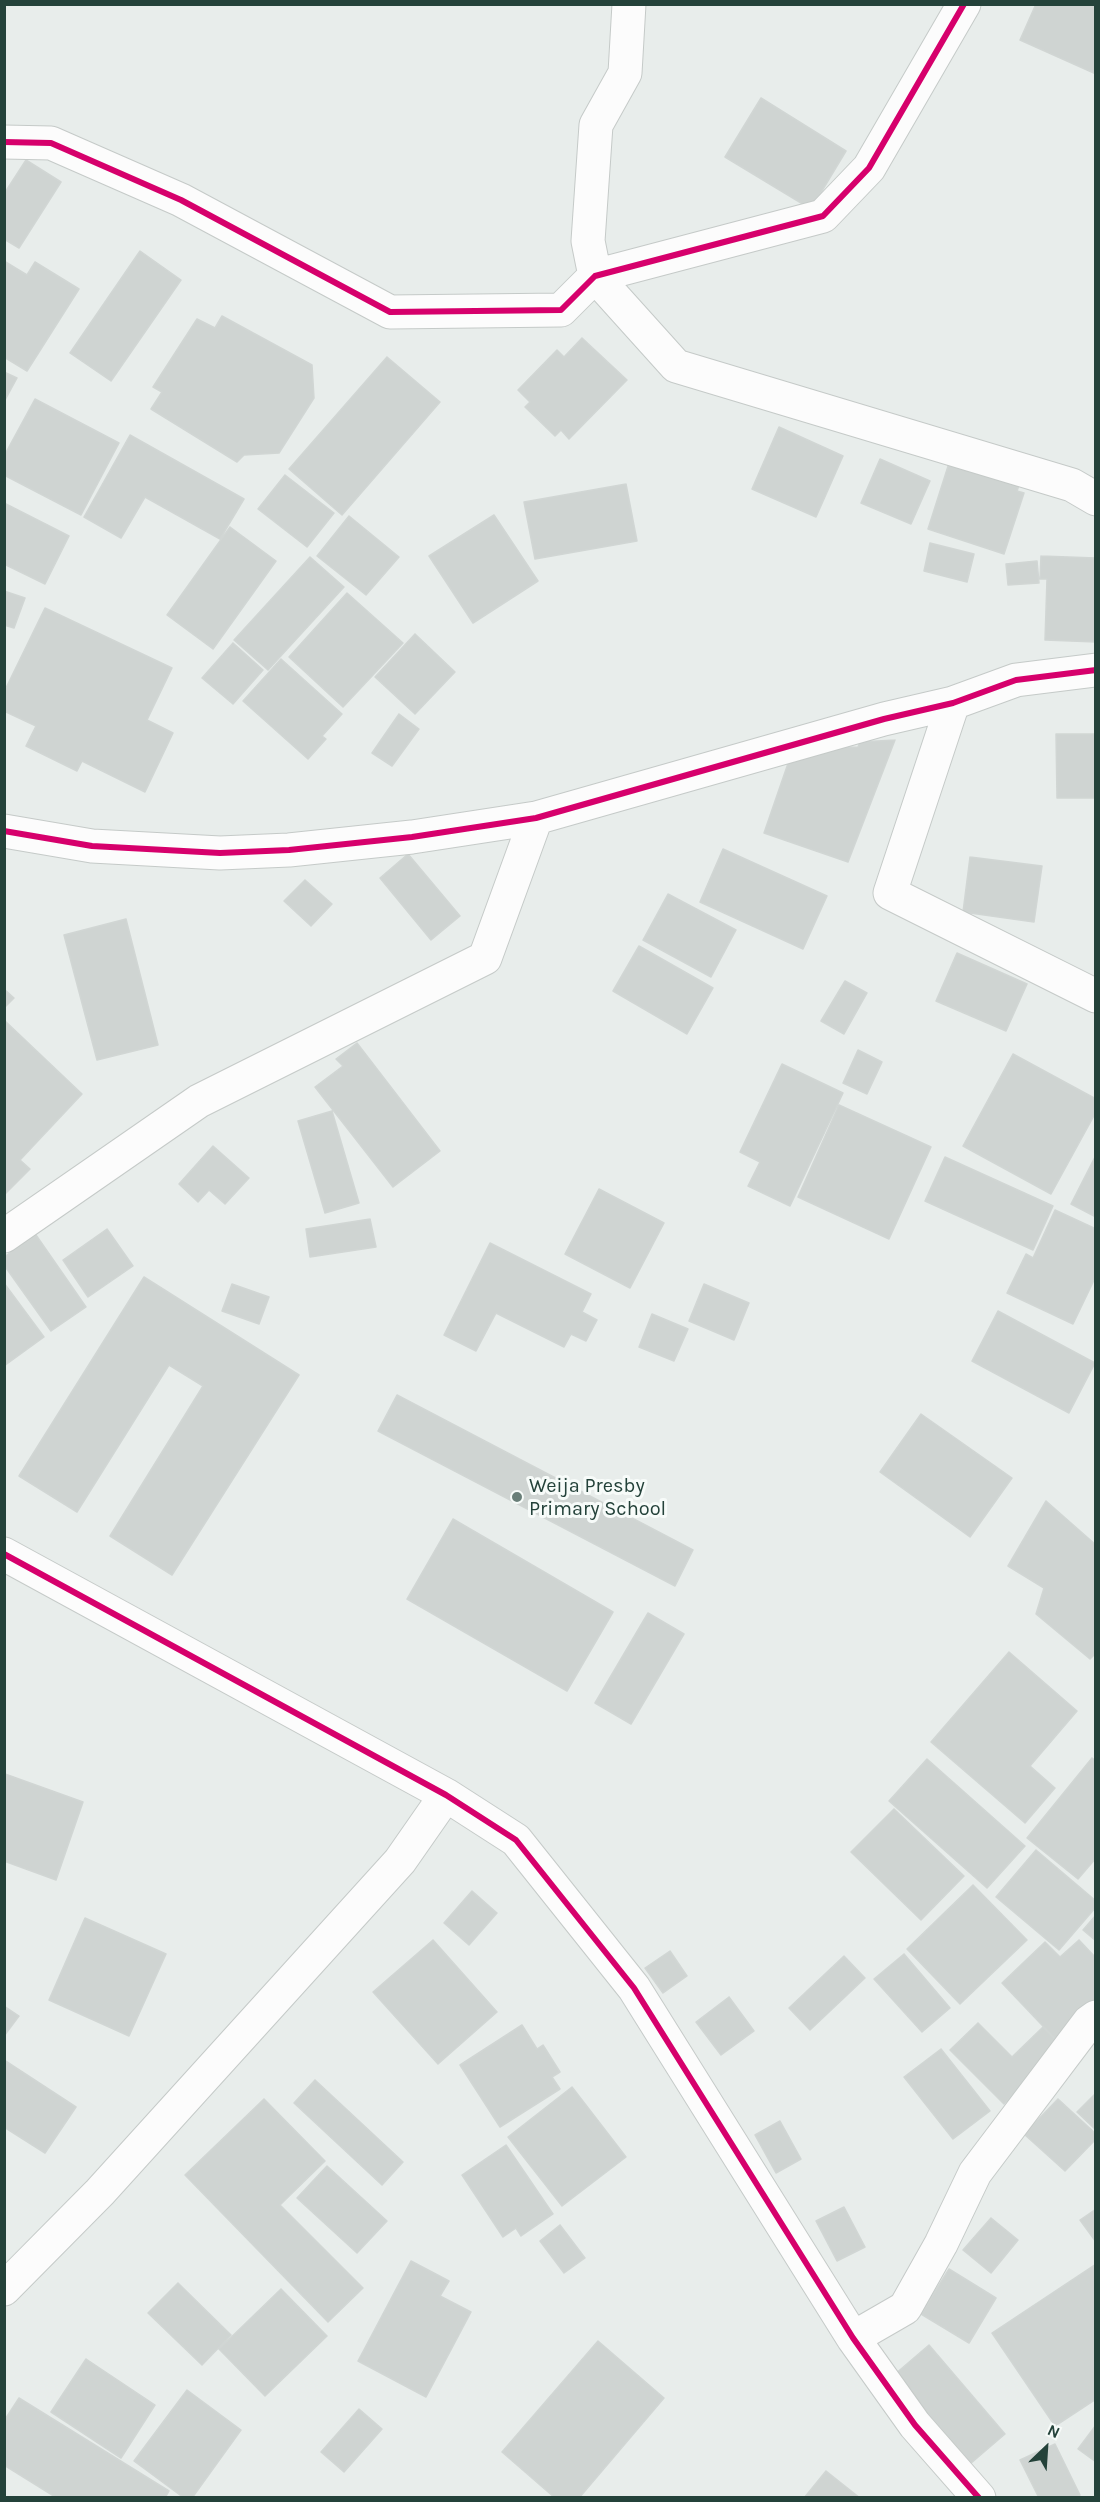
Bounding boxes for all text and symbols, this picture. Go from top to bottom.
place label: Weija Presby Primary School [529,1474,666,1521]
marker: Weija Presby Primary School [510,1490,524,1504]
north arrow [1016,2418,1076,2478]
text: N [1045,2420,1063,2442]

